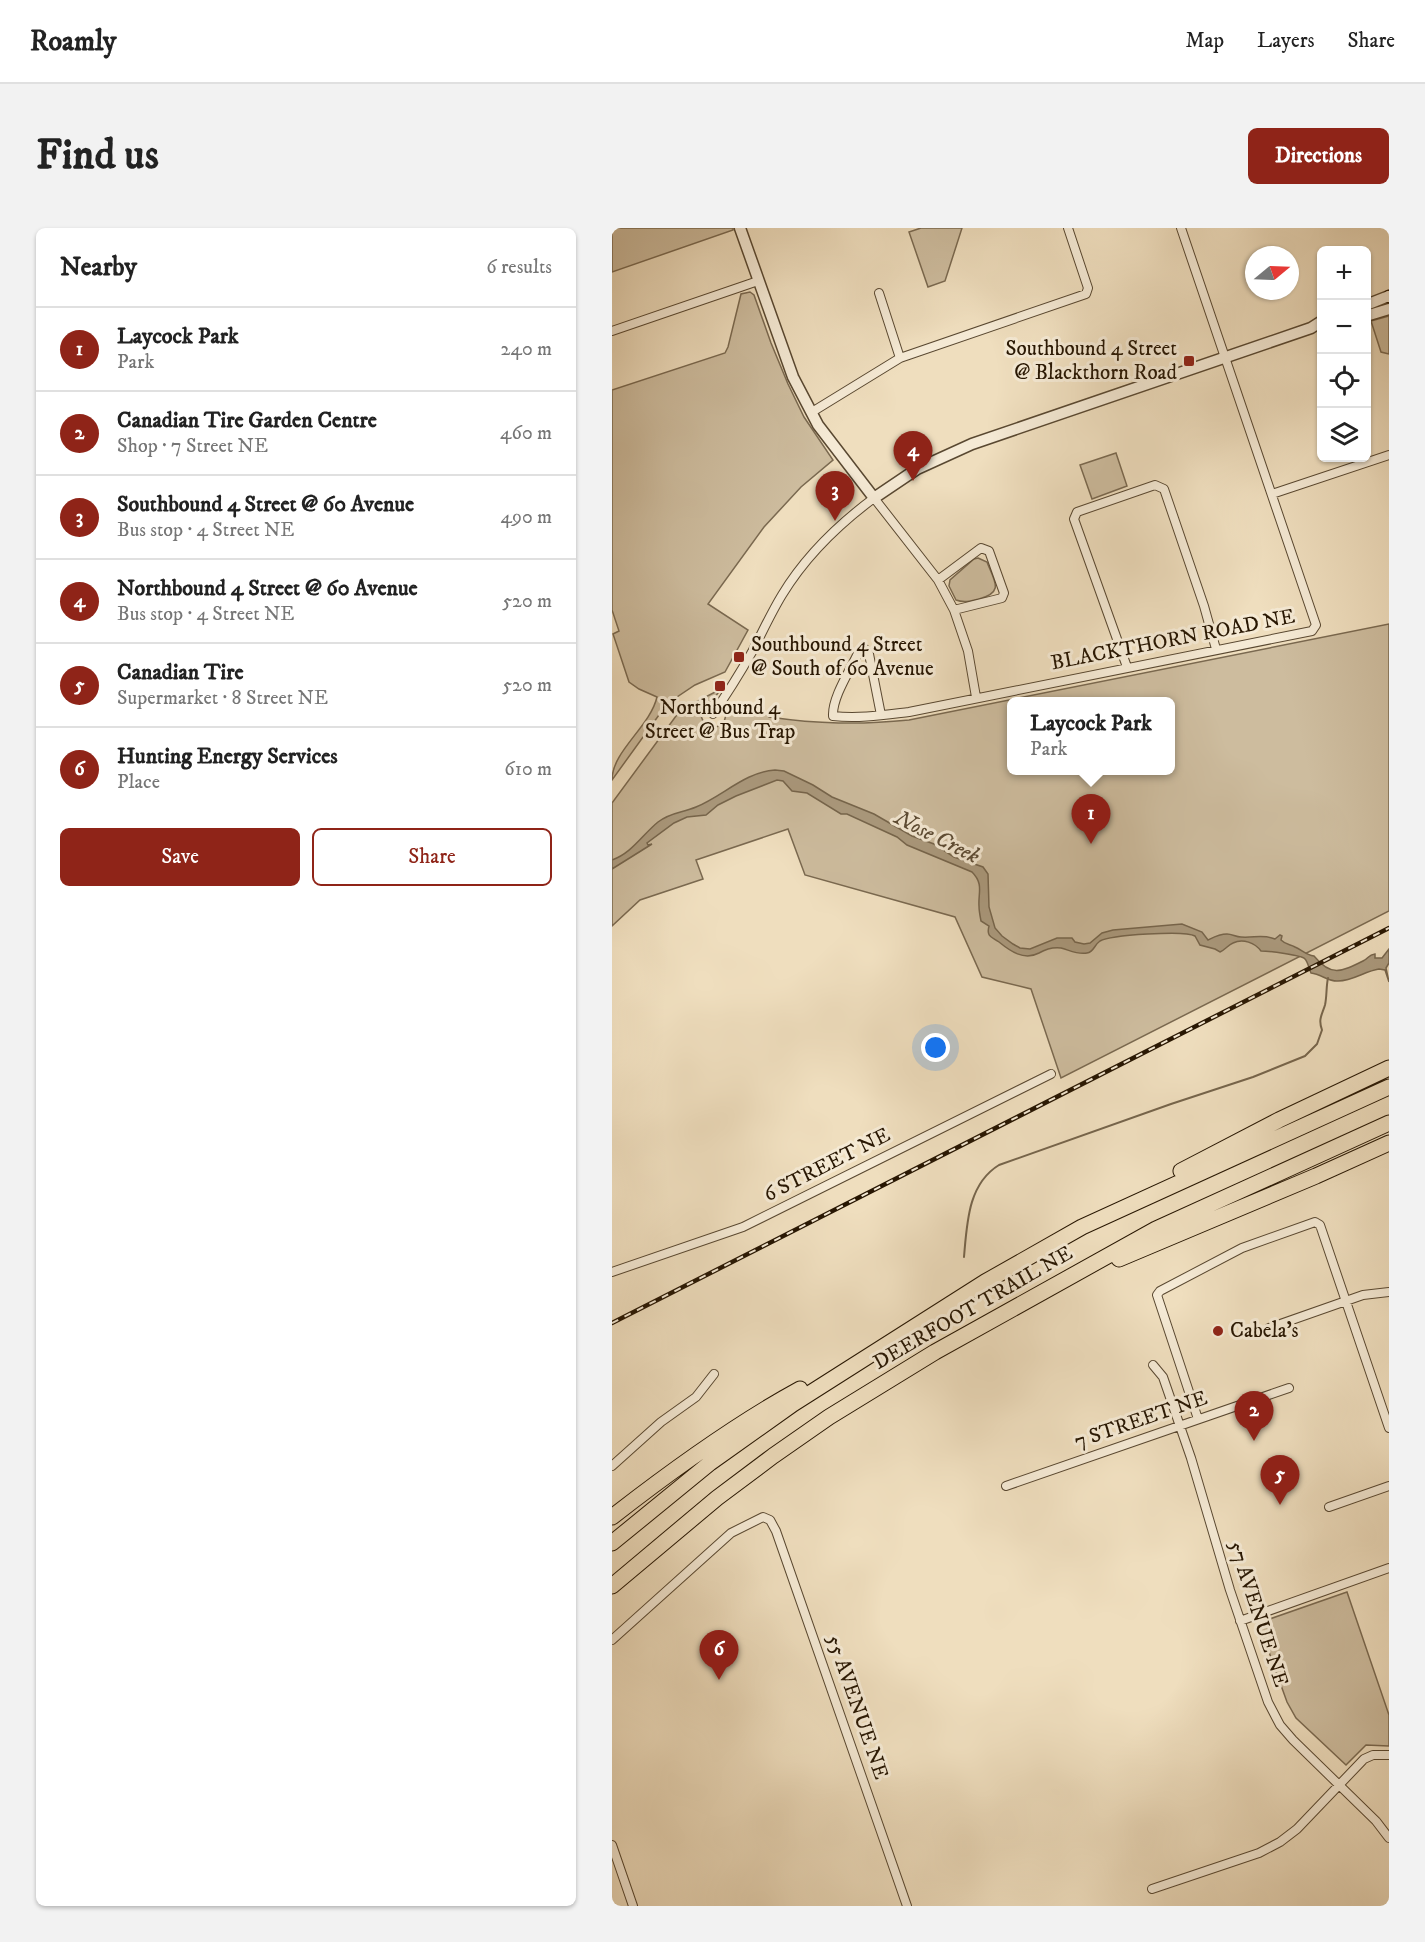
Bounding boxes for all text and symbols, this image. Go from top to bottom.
text: Roamly [30,24,116,59]
text: Map [1185,28,1224,54]
text: Layers [1257,28,1315,54]
text: Share [1348,28,1395,54]
button: Directions [1248,128,1389,184]
text: Find us [36,130,159,182]
north arrow [1245,246,1299,300]
map controls [1317,246,1371,462]
button: + [1317,246,1371,300]
text: Nearby [60,251,137,284]
text: 6 results [486,255,552,280]
button: − [1317,300,1371,354]
text: Laycock Park [117,323,239,350]
place label: Southbound 4 Street @ Blackthorn Road [1006,336,1178,386]
text: 1 [76,337,83,362]
text: 240 m [501,337,552,362]
text: Park [117,350,154,375]
marker: Southbound 4 Street @ Blackthorn Road [1182,354,1196,368]
button: locate [1317,354,1371,408]
text: Canadian Tire Garden Centre [117,407,377,434]
button: layers [1317,408,1371,462]
text: 2 [75,421,84,446]
text: 460 m [500,421,552,446]
pin: 4 [894,432,932,481]
text: Shop · 7 Street NE [117,434,268,459]
pin: 3 [816,472,854,521]
text: Southbound 4 Street @ 60 Avenue [117,491,414,518]
text: 3 [76,505,83,530]
text: 490 m [500,505,552,530]
text: Bus stop · 4 Street NE [117,518,295,543]
text: Northbound 4 Street @ 60 Avenue [117,575,418,602]
text: 4 [74,589,85,614]
text: 520 m [502,589,552,614]
text: Bus stop · 4 Street NE [117,602,295,627]
street label: BLACKTHORN ROAD NE [1049,604,1297,676]
place label: Southbound 4 Street @ South of 60 Avenue [751,632,934,682]
marker: Southbound 4 Street @ South of 60 Avenue [732,650,746,664]
text: Canadian Tire [117,659,244,686]
text: 5 [75,673,84,698]
text: 520 m [502,673,552,698]
marker: Northbound 4 Street @ Bus Trap [713,679,727,693]
text: Supermarket · 8 Street NE [117,686,328,711]
place label: Northbound 4 Street @ Bus Trap [645,695,795,745]
popup [1007,697,1175,775]
text: Laycock Park [1030,710,1152,737]
text: Park [1030,737,1067,762]
text: Hunting Energy Services [117,743,338,770]
text: 6 [74,757,85,782]
text: 610 m [504,757,552,782]
text: Place [117,770,160,795]
pin: 1 [1072,794,1110,844]
water label: Nose Creek [888,803,985,870]
button: Save [60,828,300,886]
button: Share [312,828,552,886]
your location [921,1033,950,1062]
street label: 6 STREET NE [759,1122,895,1208]
street label: DEERFOOT TRAIL NE [869,1240,1077,1376]
place label: Cabela's [1230,1318,1299,1344]
marker: Cabela's [1211,1324,1225,1338]
street label: 7 STREET NE [1071,1385,1211,1455]
pin: 2 [1234,1392,1274,1441]
pin: 5 [1260,1456,1300,1505]
street label: 57 AVENUE NE [1222,1538,1294,1690]
pin: 6 [700,1630,738,1680]
street label: 55 AVENUE NE [820,1631,894,1783]

